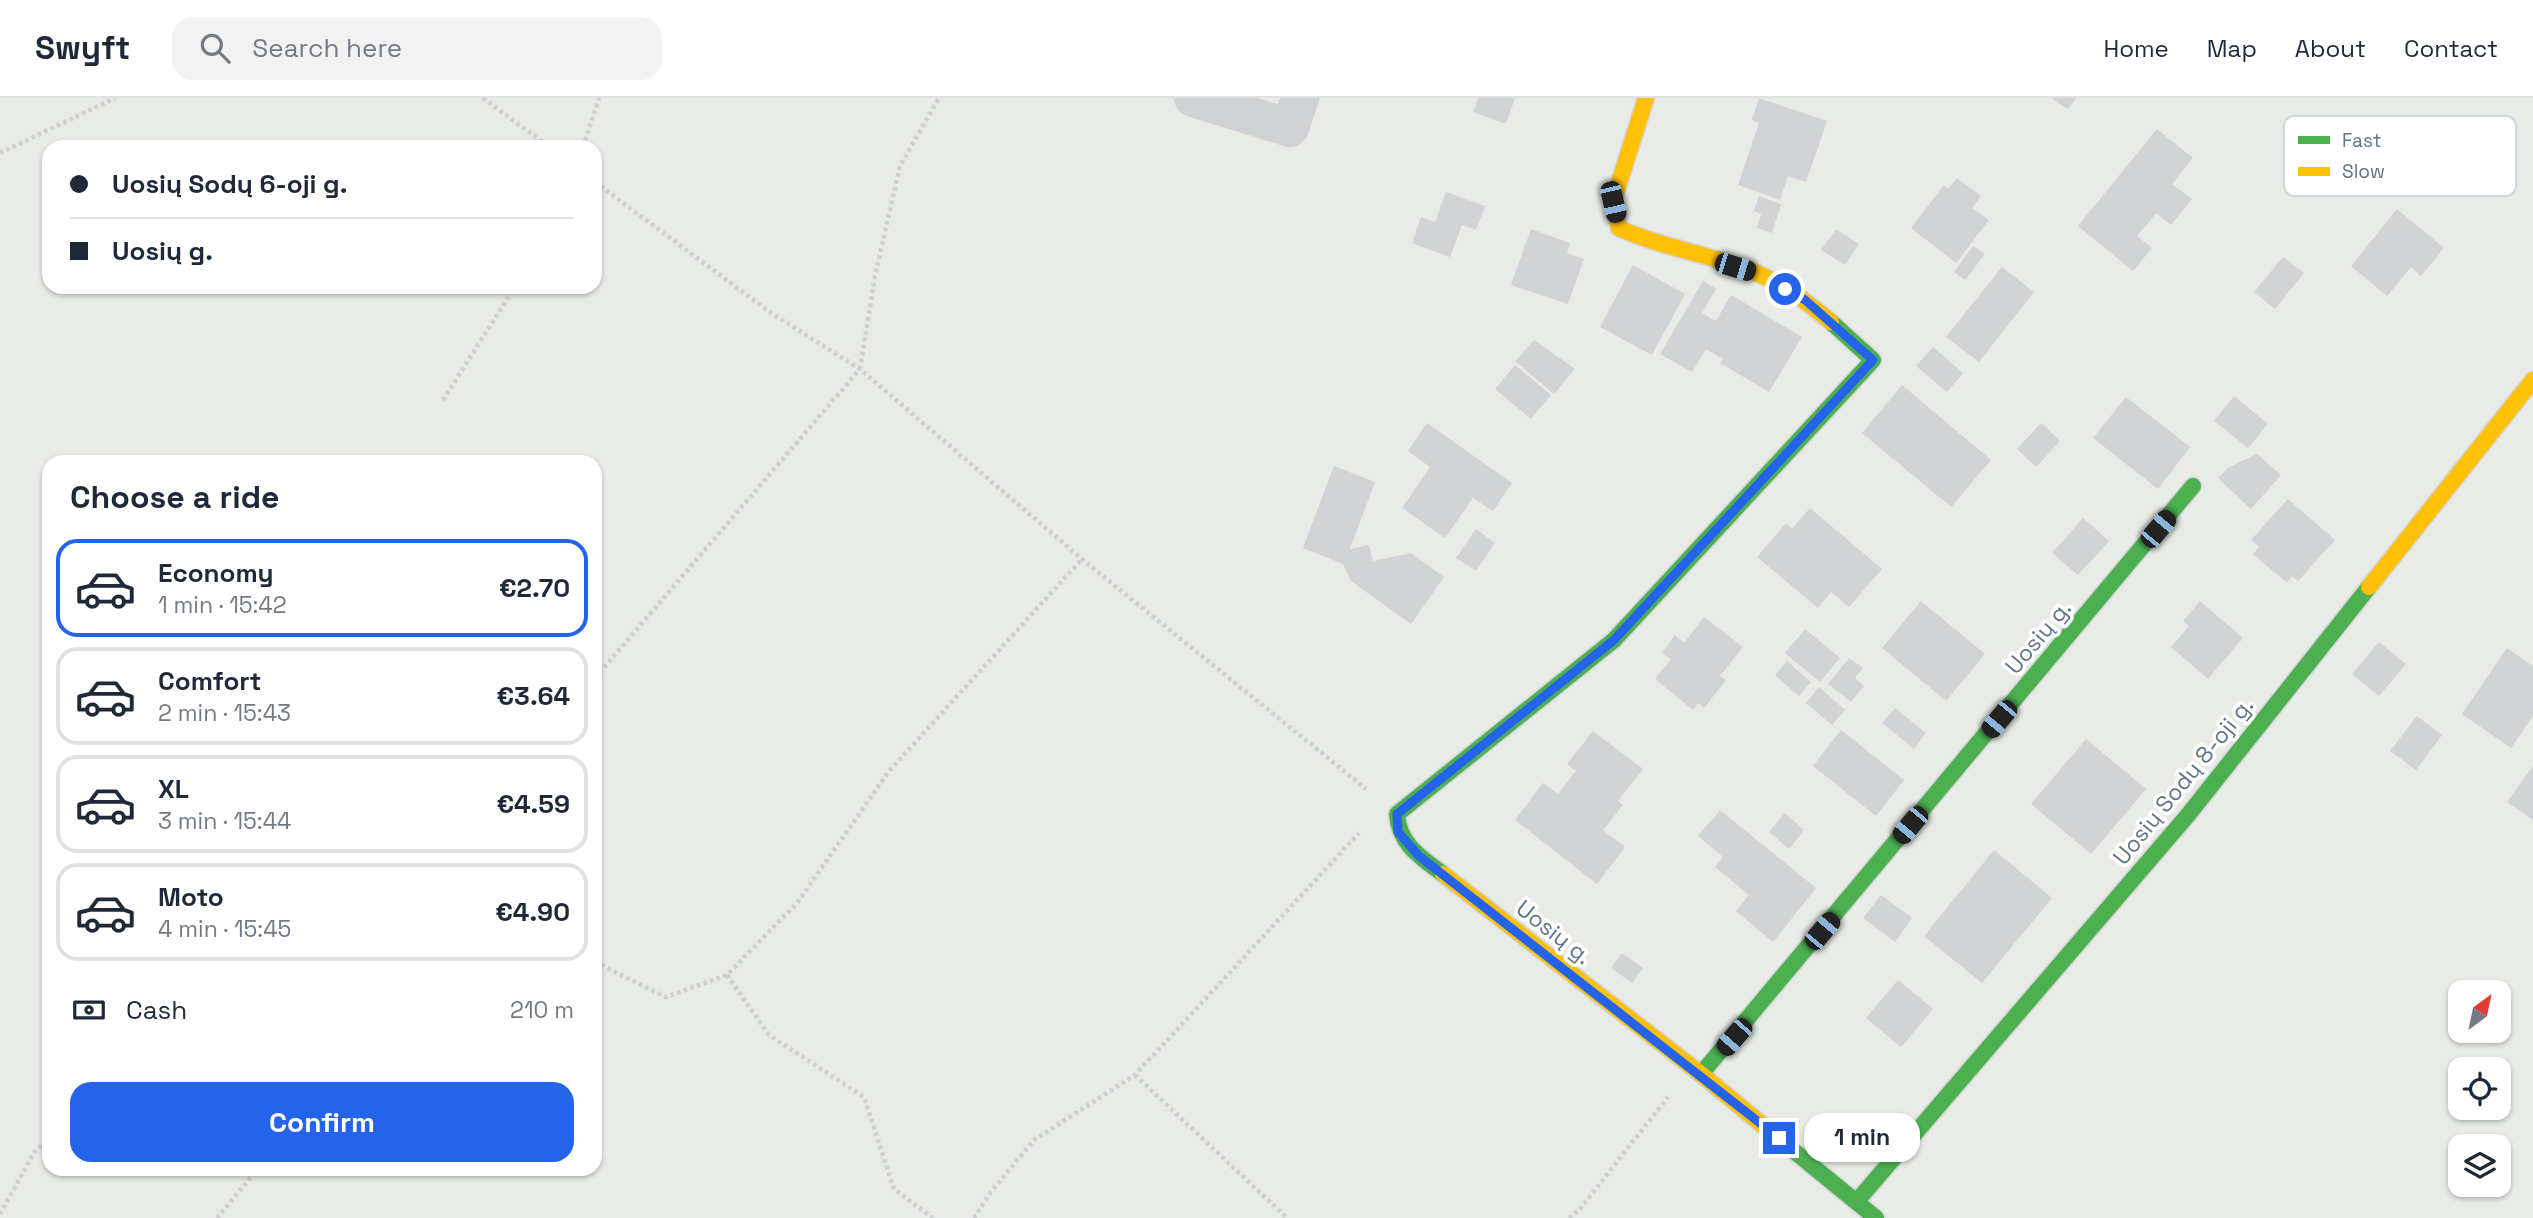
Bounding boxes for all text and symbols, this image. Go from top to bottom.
search box [172,17,662,80]
text: Swyft [35,27,130,69]
icon: search [196,29,234,67]
text: Search here [252,31,402,65]
text: Home [2103,33,2169,64]
text: Map [2207,33,2257,64]
text: About [2295,33,2366,64]
text: Contact [2404,33,2498,64]
legend [2284,116,2516,196]
text: Fast [2342,128,2382,153]
text: Slow [2342,159,2385,184]
text: Uosių Sodų 6-oji g. [112,167,347,201]
car [1599,179,1628,225]
text: Uosių g. [112,234,213,268]
car [1712,251,1759,283]
route start [1769,273,1801,305]
text: Choose a ride [70,477,280,517]
car [2137,506,2180,552]
text: Economy [158,556,274,590]
icon: car [74,557,137,620]
text: €2.70 [499,571,570,605]
text: 1 min · 15:42 [158,590,287,620]
street label: Uosių g. [1998,594,2078,680]
text: Comfort [158,664,261,698]
icon: car [74,665,137,728]
text: €3.64 [496,679,570,713]
street label: Uosių Sodų 8-oji g. [2106,691,2260,871]
car [1978,696,2021,742]
text: 2 min · 15:43 [158,698,291,728]
text: XL [158,772,189,806]
icon: car [74,773,137,836]
text: €4.59 [496,787,570,821]
car [1889,802,1932,848]
text: 3 min · 15:44 [158,806,291,836]
text: Moto [158,880,224,914]
icon: car [74,881,137,944]
street label: Uosių g. [1510,893,1598,971]
text: €4.90 [495,895,570,929]
car [1801,908,1844,954]
text: 4 min · 15:45 [158,914,291,944]
north arrow [2448,980,2511,1043]
map controls [2448,980,2511,1197]
icon: cash [70,991,108,1029]
text: Cash [126,993,187,1027]
text: 210 m [510,995,574,1025]
car [1713,1014,1756,1060]
button: locate [2448,1057,2511,1120]
button: Confirm [70,1082,574,1162]
callout: 1 min [1803,1114,1919,1162]
route end [1763,1122,1795,1154]
text: 1 min [1834,1122,1890,1152]
button: layers [2448,1134,2511,1197]

